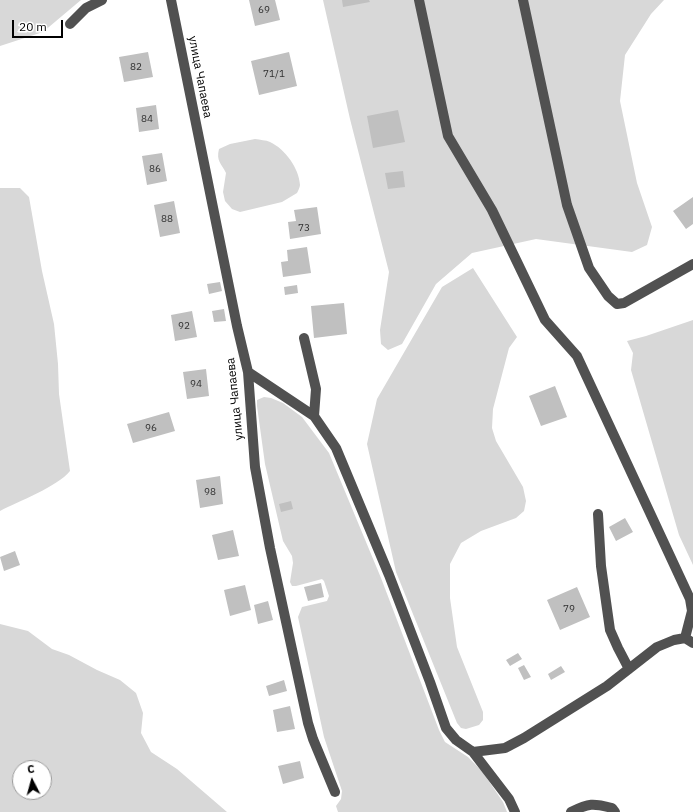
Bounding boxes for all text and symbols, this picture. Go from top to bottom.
house number: 69 [258,4,270,16]
scale bar [14,12,65,38]
text: 20 m [19,19,47,34]
street label: улица Чапаева [185,35,215,119]
house number: 82 [130,61,142,73]
house number: 71/1 [263,68,285,80]
house number: 84 [141,113,153,125]
house number: 86 [149,163,161,175]
house number: 88 [161,213,173,225]
house number: 73 [298,222,310,234]
house number: 92 [178,320,190,332]
street label: улица Чапаева [223,357,247,441]
house number: 94 [190,378,202,390]
house number: 96 [145,422,157,434]
house number: 98 [204,486,216,498]
house number: 79 [563,603,575,615]
north arrow [12,760,52,800]
text: С [27,762,35,776]

